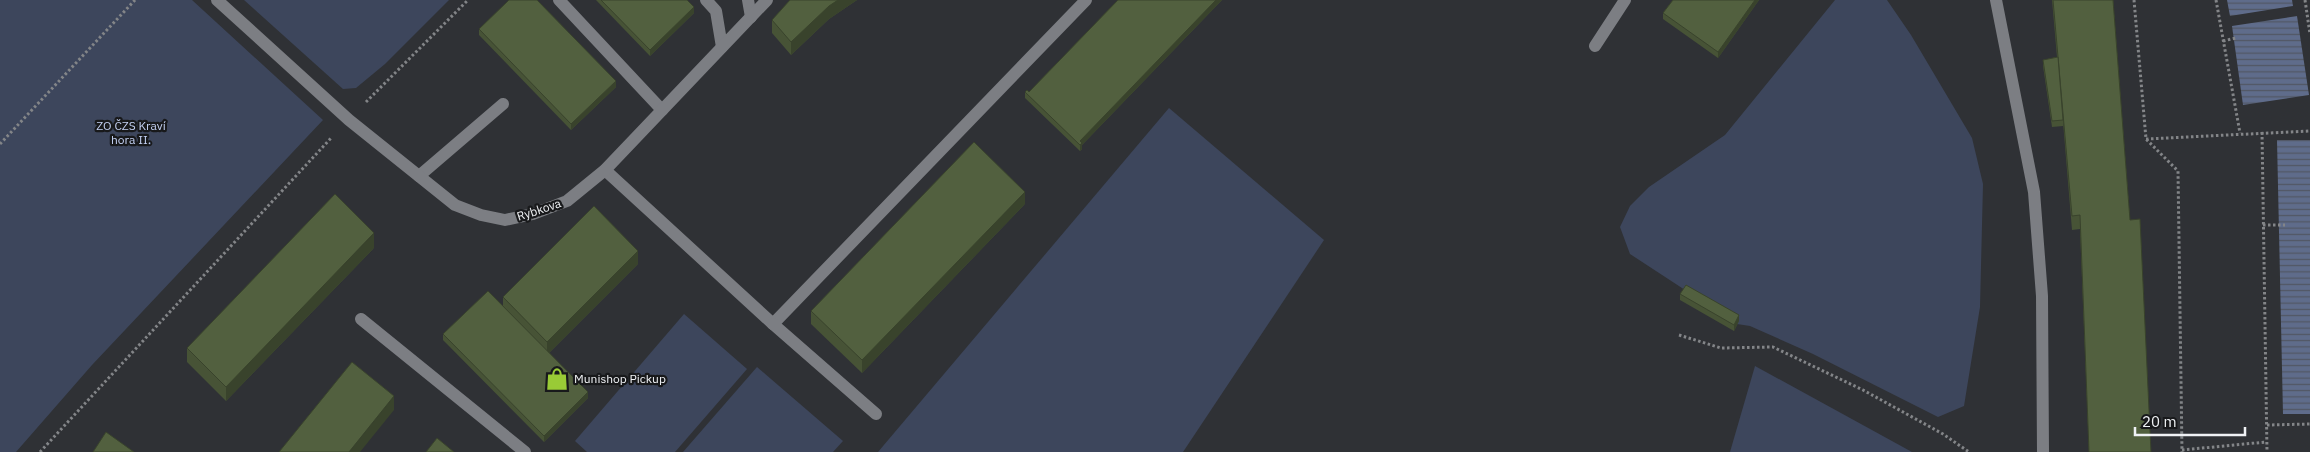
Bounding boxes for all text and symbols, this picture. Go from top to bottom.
park label: ZO ČZS Kraví hora II. [96,118,166,147]
street label: Rybkova [515,195,563,224]
shop icon: Munishop Pickup [544,366,570,392]
place label: Munishop Pickup [574,371,666,386]
scale bar [2135,404,2245,436]
text: 20 m [2142,412,2177,431]

